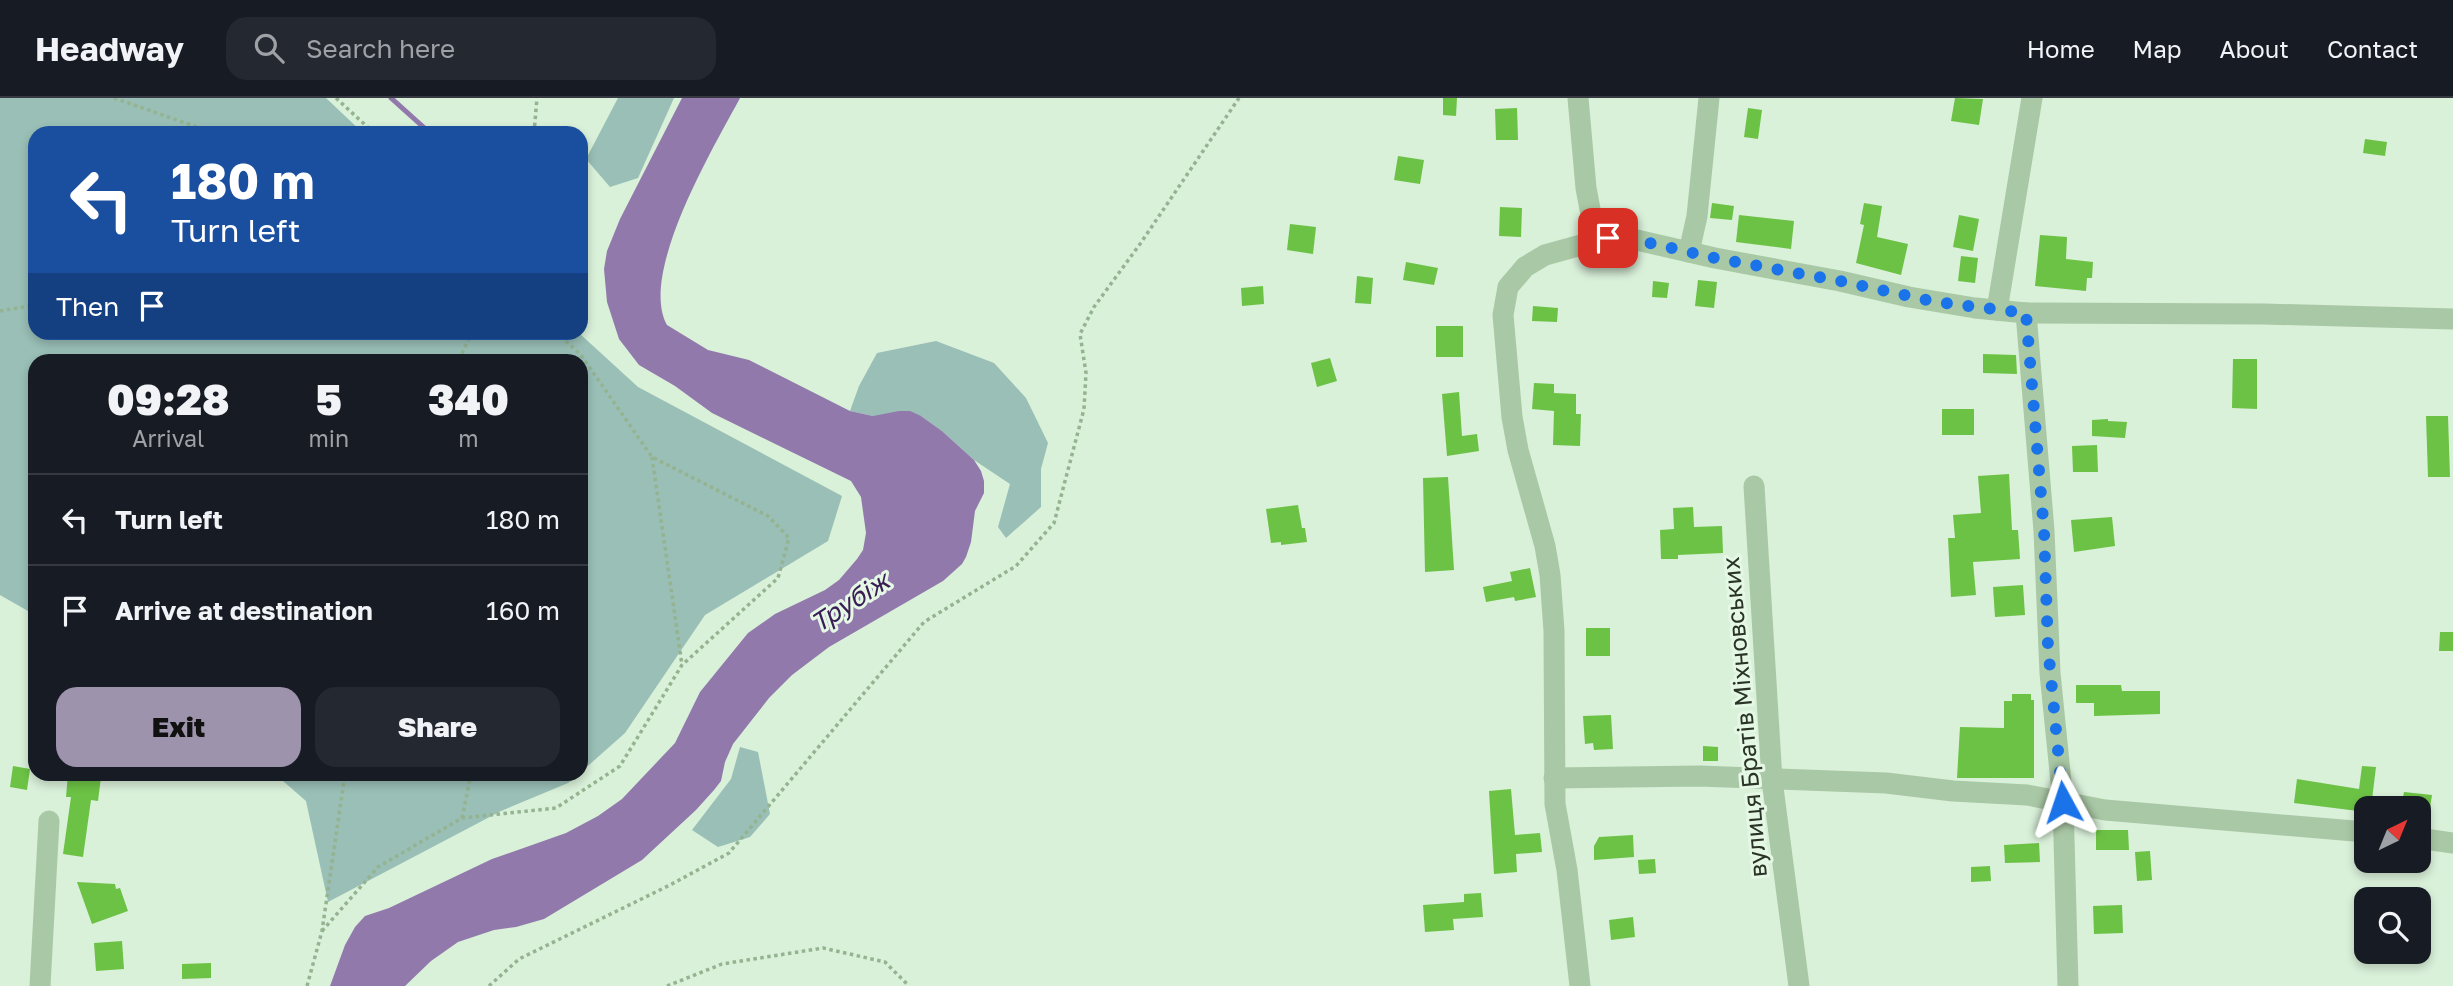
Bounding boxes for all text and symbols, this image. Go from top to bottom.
search box [226,17,716,80]
text: Headway [35,29,184,68]
icon: search [250,29,288,67]
text: Search here [306,33,455,64]
text: Home [2027,34,2095,63]
text: Map [2133,34,2182,63]
text: About [2220,34,2289,63]
text: Contact [2327,34,2418,63]
text: 180 m [171,151,315,210]
icon: left [56,154,147,245]
pin [1578,208,1638,268]
text: Turn left [171,211,300,249]
icon: arrive [1589,219,1627,257]
icon: arrive [133,287,171,325]
text: Then [56,291,119,322]
text: 09:28 [107,374,229,424]
text: 5 [316,374,342,424]
text: 340 [428,374,509,424]
text: Arrival [132,424,204,452]
text: min [308,424,349,452]
text: m [458,424,479,452]
icon: left [56,501,94,539]
text: Turn left [115,504,223,535]
text: 180 m [486,504,560,535]
street label: вулиця Братів Міхновських [1715,556,1772,879]
water label: Трубіж [805,563,897,638]
icon: arrive [56,592,94,630]
text: Arrive at destination [115,595,373,626]
text: 160 m [486,595,560,626]
button: Exit [56,687,301,767]
button: Share [315,687,560,767]
position arrow [2026,765,2100,839]
north arrow [2354,796,2431,873]
map controls [2354,796,2431,964]
button: search [2354,887,2431,964]

